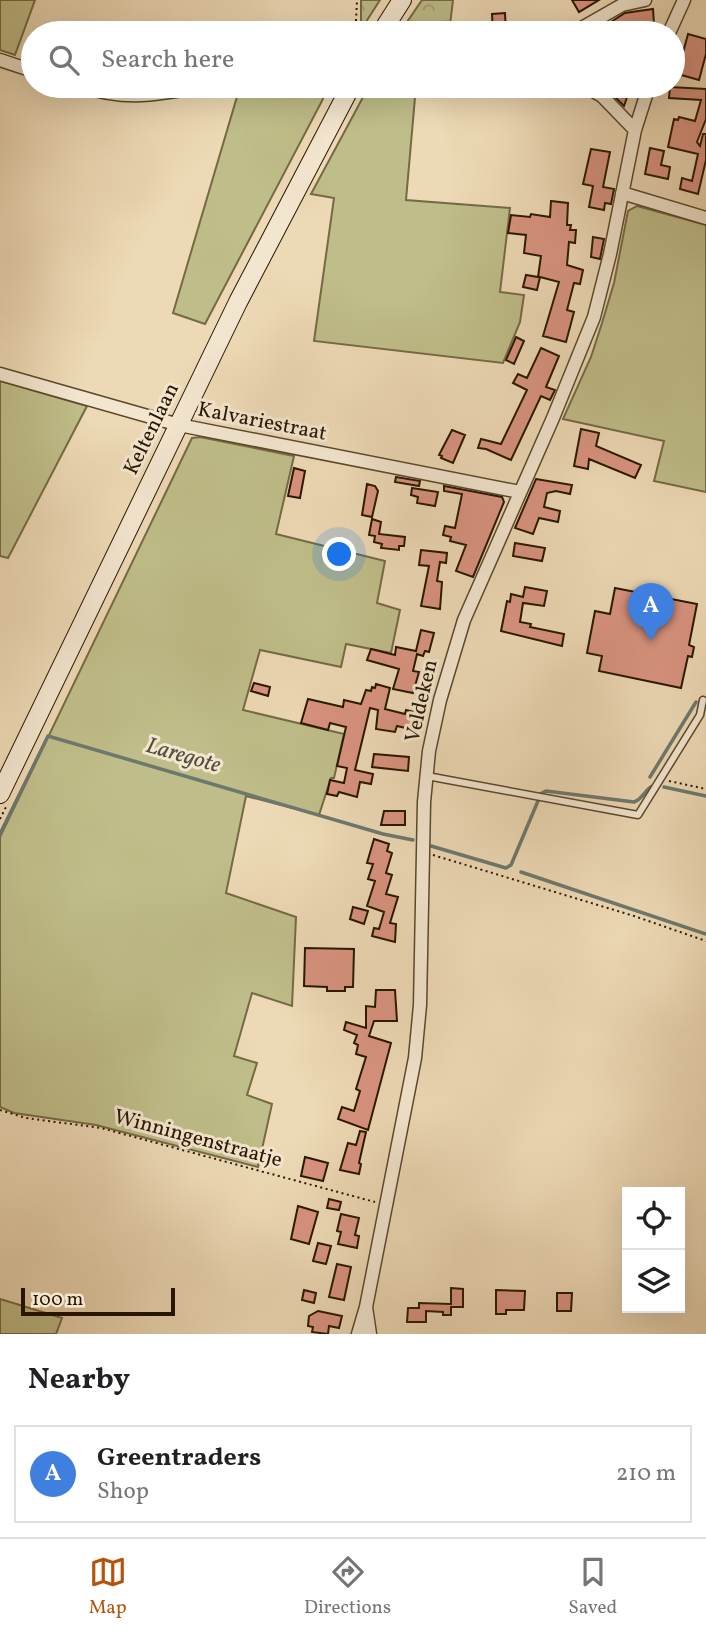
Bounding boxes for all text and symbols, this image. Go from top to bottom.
search box [21,21,685,98]
icon: search [45,41,83,79]
text: Search here [101,42,234,78]
street label: Keltenlaan [117,378,187,480]
street label: Kalvariestraat [195,395,329,449]
your location [322,537,356,571]
pin: A [628,583,674,641]
street label: Veldeken [398,657,446,745]
water label: Laregote [142,730,225,782]
street label: Winningenstraatje [111,1103,285,1175]
map controls [622,1187,685,1313]
button: locate [622,1187,685,1250]
button: layers [622,1250,685,1313]
scale bar [21,1285,175,1317]
text: 100 m [32,1287,83,1313]
text: Nearby [28,1359,130,1401]
text: Greentraders [97,1440,261,1476]
text: A [45,1458,61,1490]
text: 210 m [616,1458,676,1490]
text: Shop [97,1476,149,1508]
tab: Map [89,1553,127,1621]
tab: Directions [304,1553,391,1621]
tab: Saved [568,1553,617,1621]

